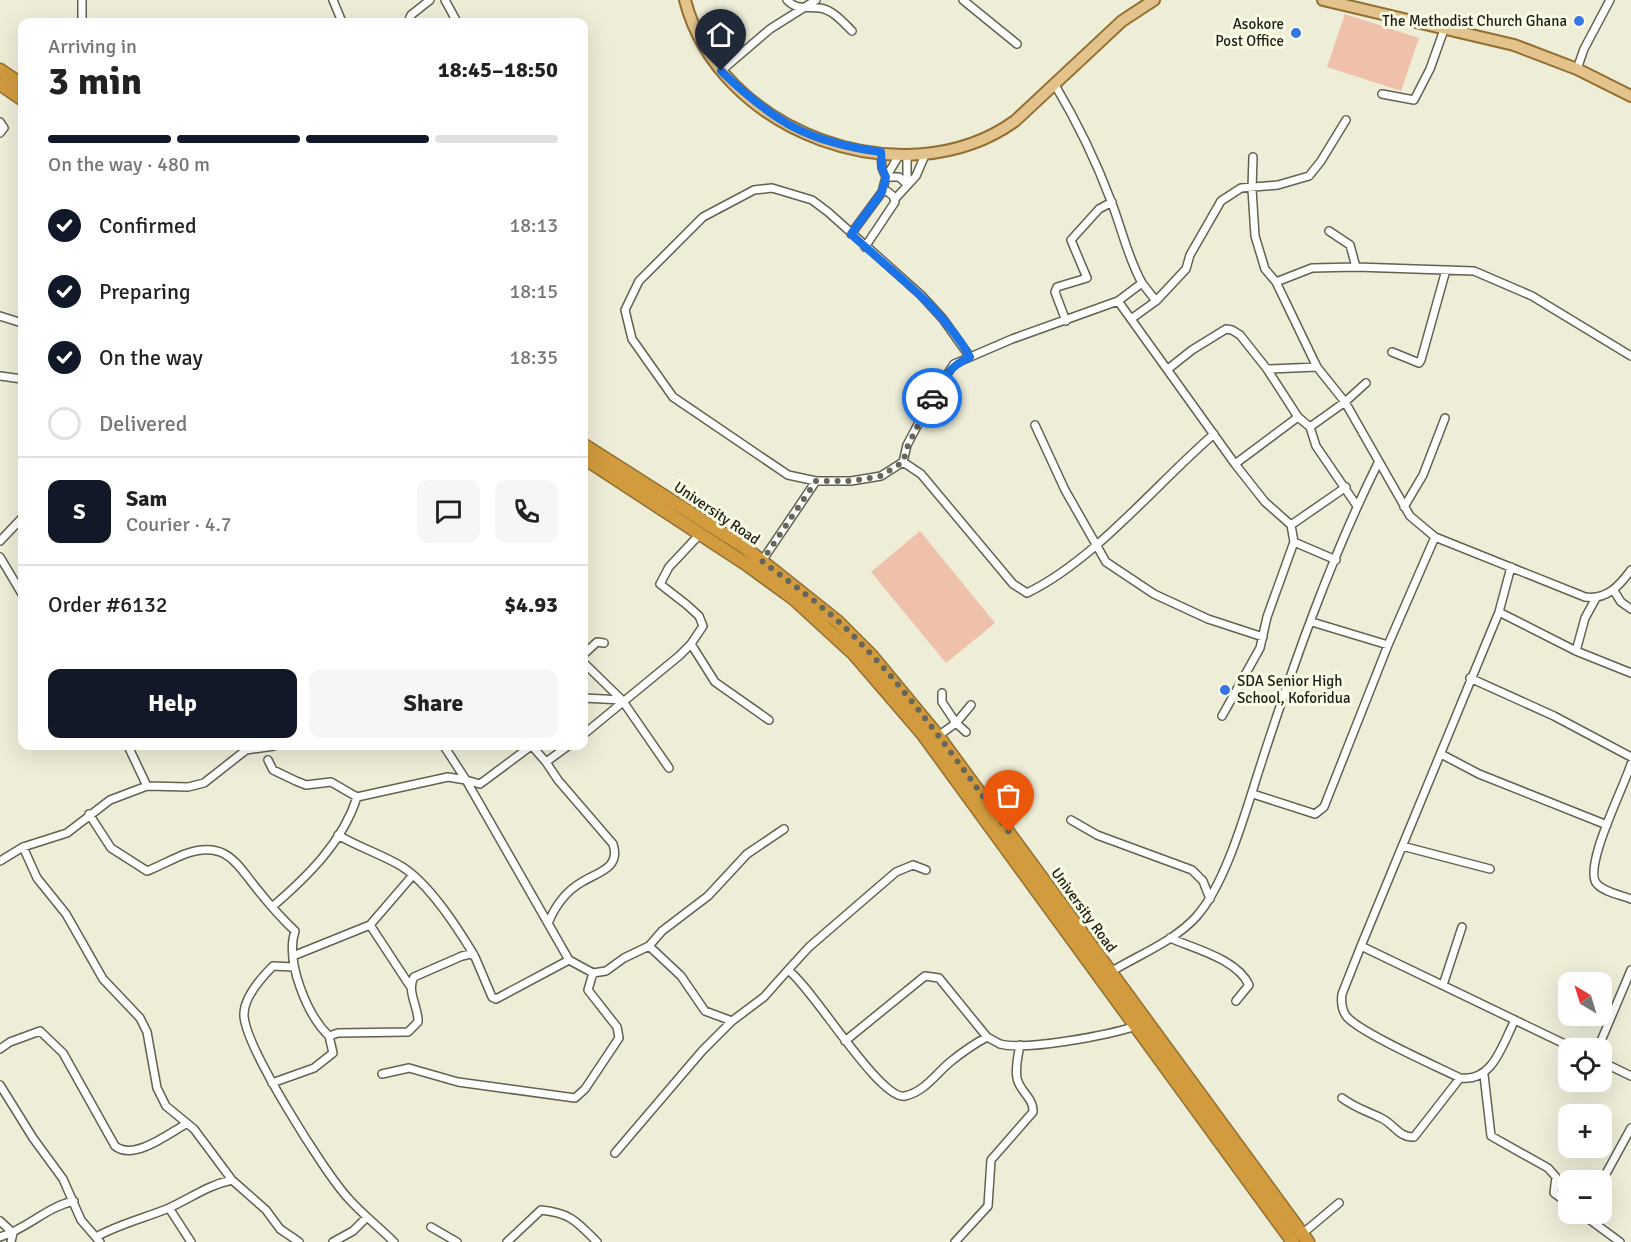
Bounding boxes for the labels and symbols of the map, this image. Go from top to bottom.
pin [695,9,746,71]
place label: The Methodist Church Ghana [1382,12,1567,30]
marker: The Methodist Church Ghana [1572,14,1586,28]
place label: Asokore Post Office [1215,15,1284,50]
marker: Asokore Post Office [1289,26,1303,40]
courier [902,368,962,428]
street label: University Road [670,478,764,548]
place label: SDA Senior High School, Koforidua [1237,672,1351,707]
marker: SDA Senior High School, Koforidua [1218,683,1232,697]
pin [983,770,1034,832]
street label: University Road [1047,864,1121,956]
north arrow [1558,972,1612,1026]

